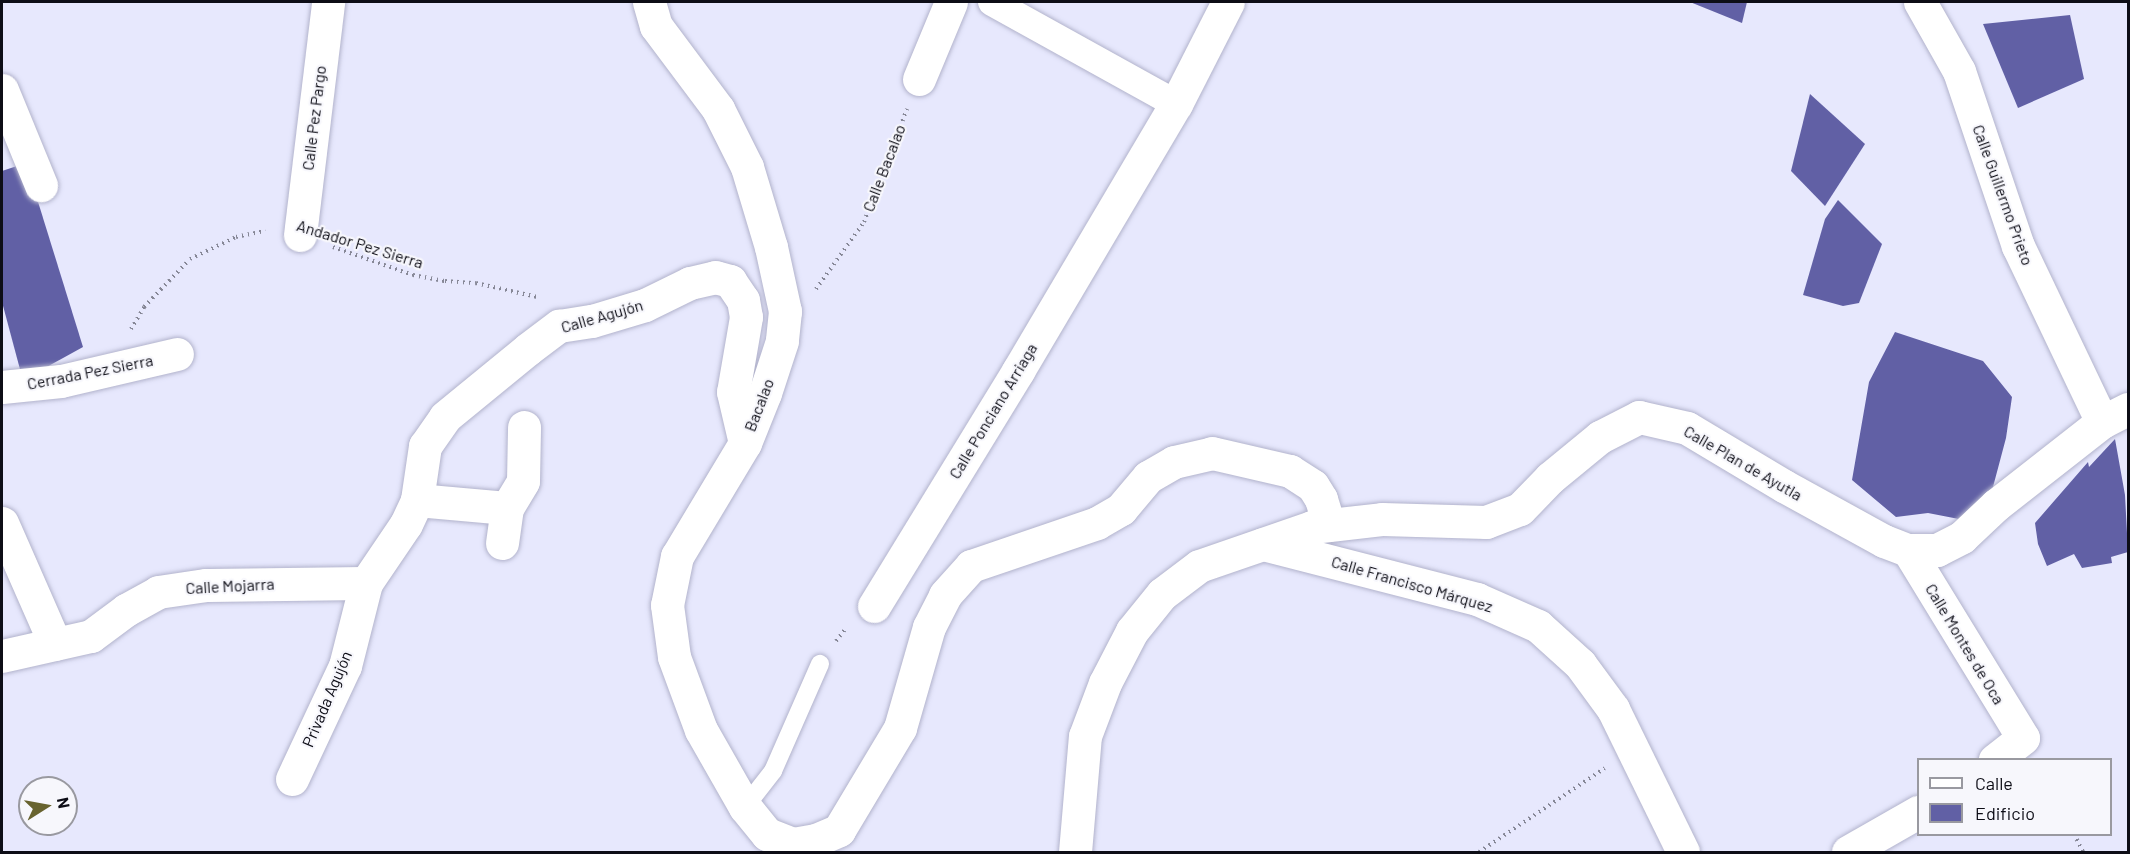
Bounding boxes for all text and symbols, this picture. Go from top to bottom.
street label: Calle Pez Pargo [298,65,330,171]
street label: Calle Bacalao [859,122,909,214]
street label: Calle Guillermo Prieto [1969,122,2037,268]
street label: Andador Pez Sierra [294,216,426,272]
street label: Calle Agujón [559,295,645,337]
street label: Calle Ponciano Arriaga [945,340,1041,482]
street label: Cerrada Pez Sierra [25,350,155,394]
street label: Bacalao [740,376,778,434]
street label: Calle Plan de Ayutla [1680,421,1806,505]
street label: Calle Francisco Márquez [1329,552,1495,616]
street label: Calle Mojarra [185,574,275,598]
street label: Calle Montes de Oca [1921,580,2009,708]
street label: Privada Agujón [298,648,356,750]
legend [1917,758,2112,836]
text: Calle [1975,772,2013,794]
north arrow [18,776,78,836]
text: N [54,796,75,810]
text: Edificio [1975,802,2035,824]

